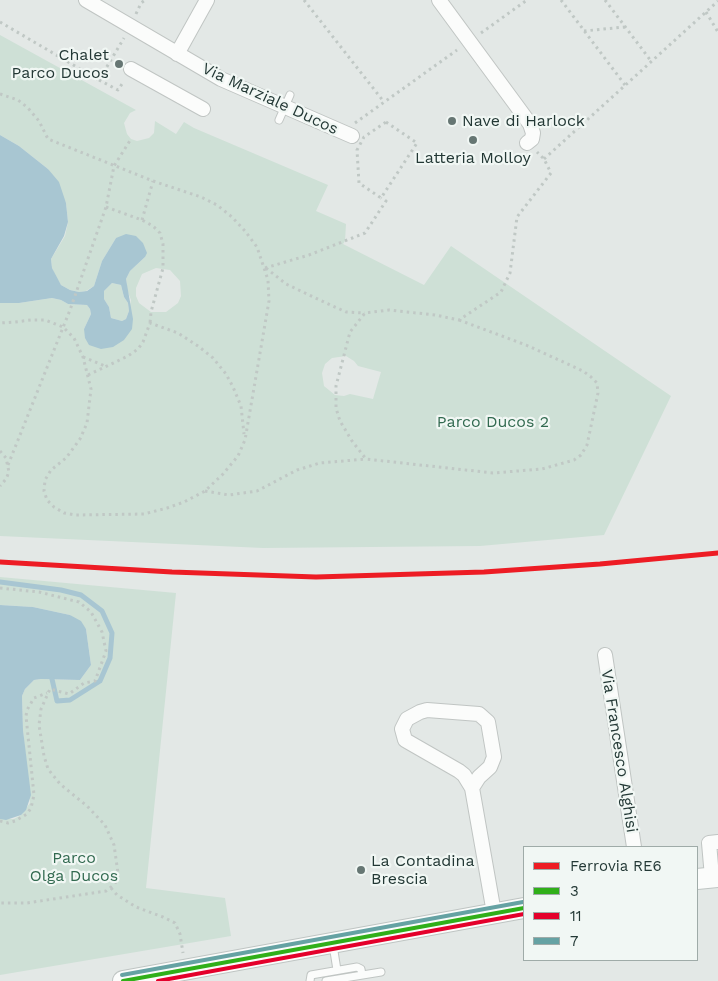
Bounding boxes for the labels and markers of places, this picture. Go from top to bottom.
place label: Chalet Parco Ducos [11,45,109,83]
marker: Chalet Parco Ducos [113,58,125,70]
place label: Nave di Harlock [462,111,585,131]
marker: Nave di Harlock [446,115,458,127]
marker: Latteria Molloy [467,134,479,146]
place label: Latteria Molloy [415,148,531,168]
place label: La Contadina Brescia [371,851,474,889]
marker: La Contadina Brescia [355,864,367,876]

